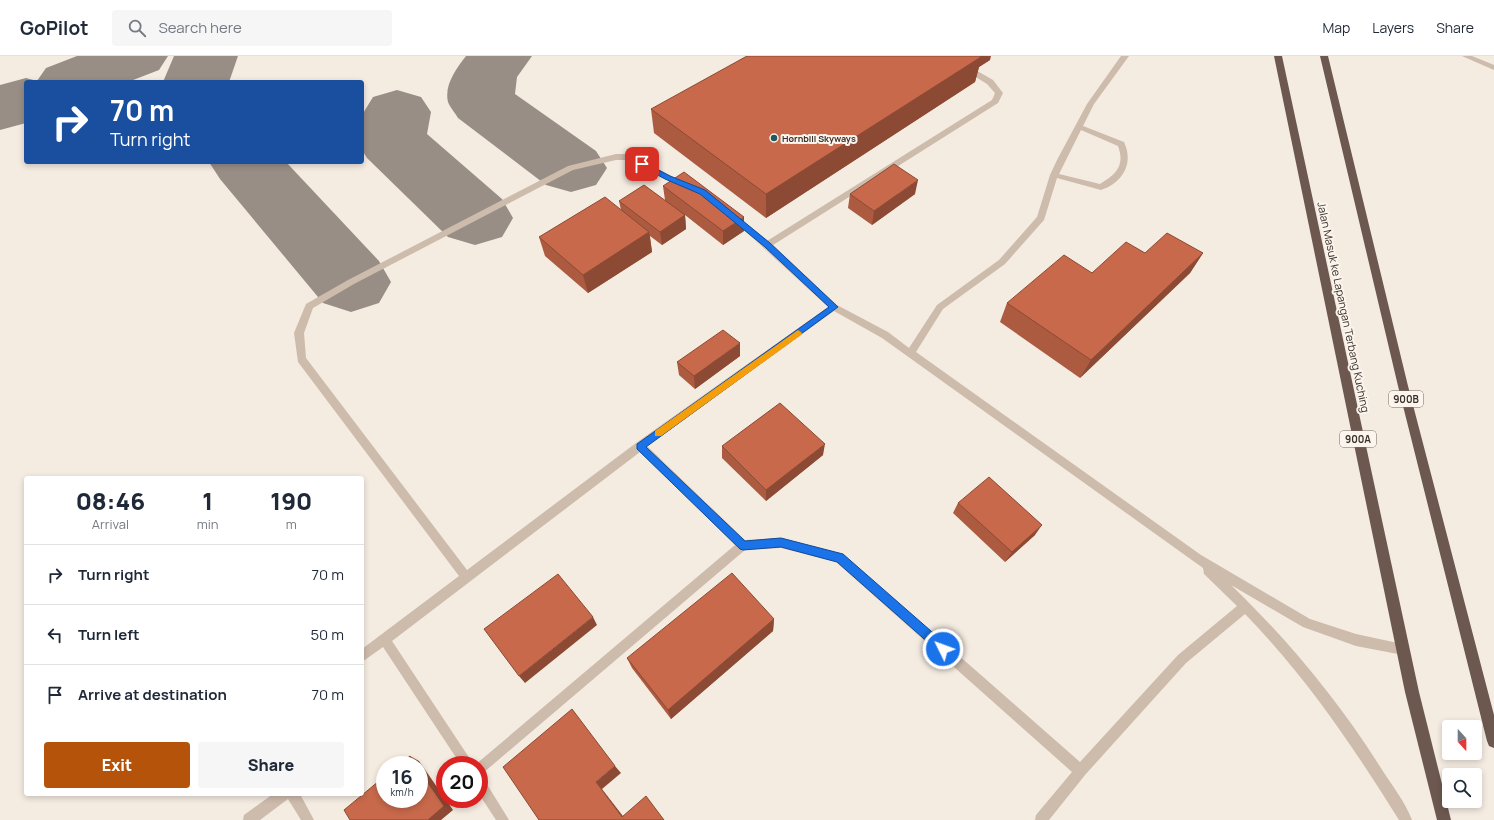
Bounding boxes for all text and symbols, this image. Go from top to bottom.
search box [112,10,392,46]
text: GoPilot [20,15,88,41]
icon: search [126,17,148,39]
text: Search here [158,17,242,38]
text: Map [1322,18,1350,37]
text: Layers [1372,18,1414,37]
text: Share [1436,18,1474,37]
text: 70 m [110,91,174,129]
icon: right [44,96,96,148]
text: Turn right [110,127,191,151]
place label: Hornbill Skyways [782,132,856,145]
marker: Hornbill Skyways [769,133,779,143]
pin [625,147,659,181]
icon: arrive [631,153,653,175]
street label: Jalan Masuk ke Lapangan Terbang Kuching [1314,200,1374,414]
road number: 900B [1389,391,1423,407]
road number: 900A [1340,431,1376,447]
text: 08:46 [76,484,145,517]
text: 1 [202,484,213,517]
text: 190 [270,484,312,517]
text: Arrival [92,515,129,533]
text: min [197,515,219,533]
text: m [286,515,297,533]
icon: right [44,564,66,586]
text: Turn right [78,564,149,585]
text: 70 m [312,564,344,585]
icon: left [44,624,66,646]
text: Turn left [78,624,140,645]
text: 50 m [310,624,344,645]
position arrow [922,628,964,670]
icon: arrive [44,684,66,706]
text: Arrive at destination [78,684,227,705]
text: 70 m [312,684,344,705]
north arrow [1442,720,1482,760]
map controls [1442,720,1482,808]
button: Exit [44,742,190,788]
button: Share [198,742,344,788]
speed limit sign: 20 [436,756,488,808]
text: 16 [391,763,413,790]
button: search [1442,768,1482,808]
text: km/h [390,785,414,799]

